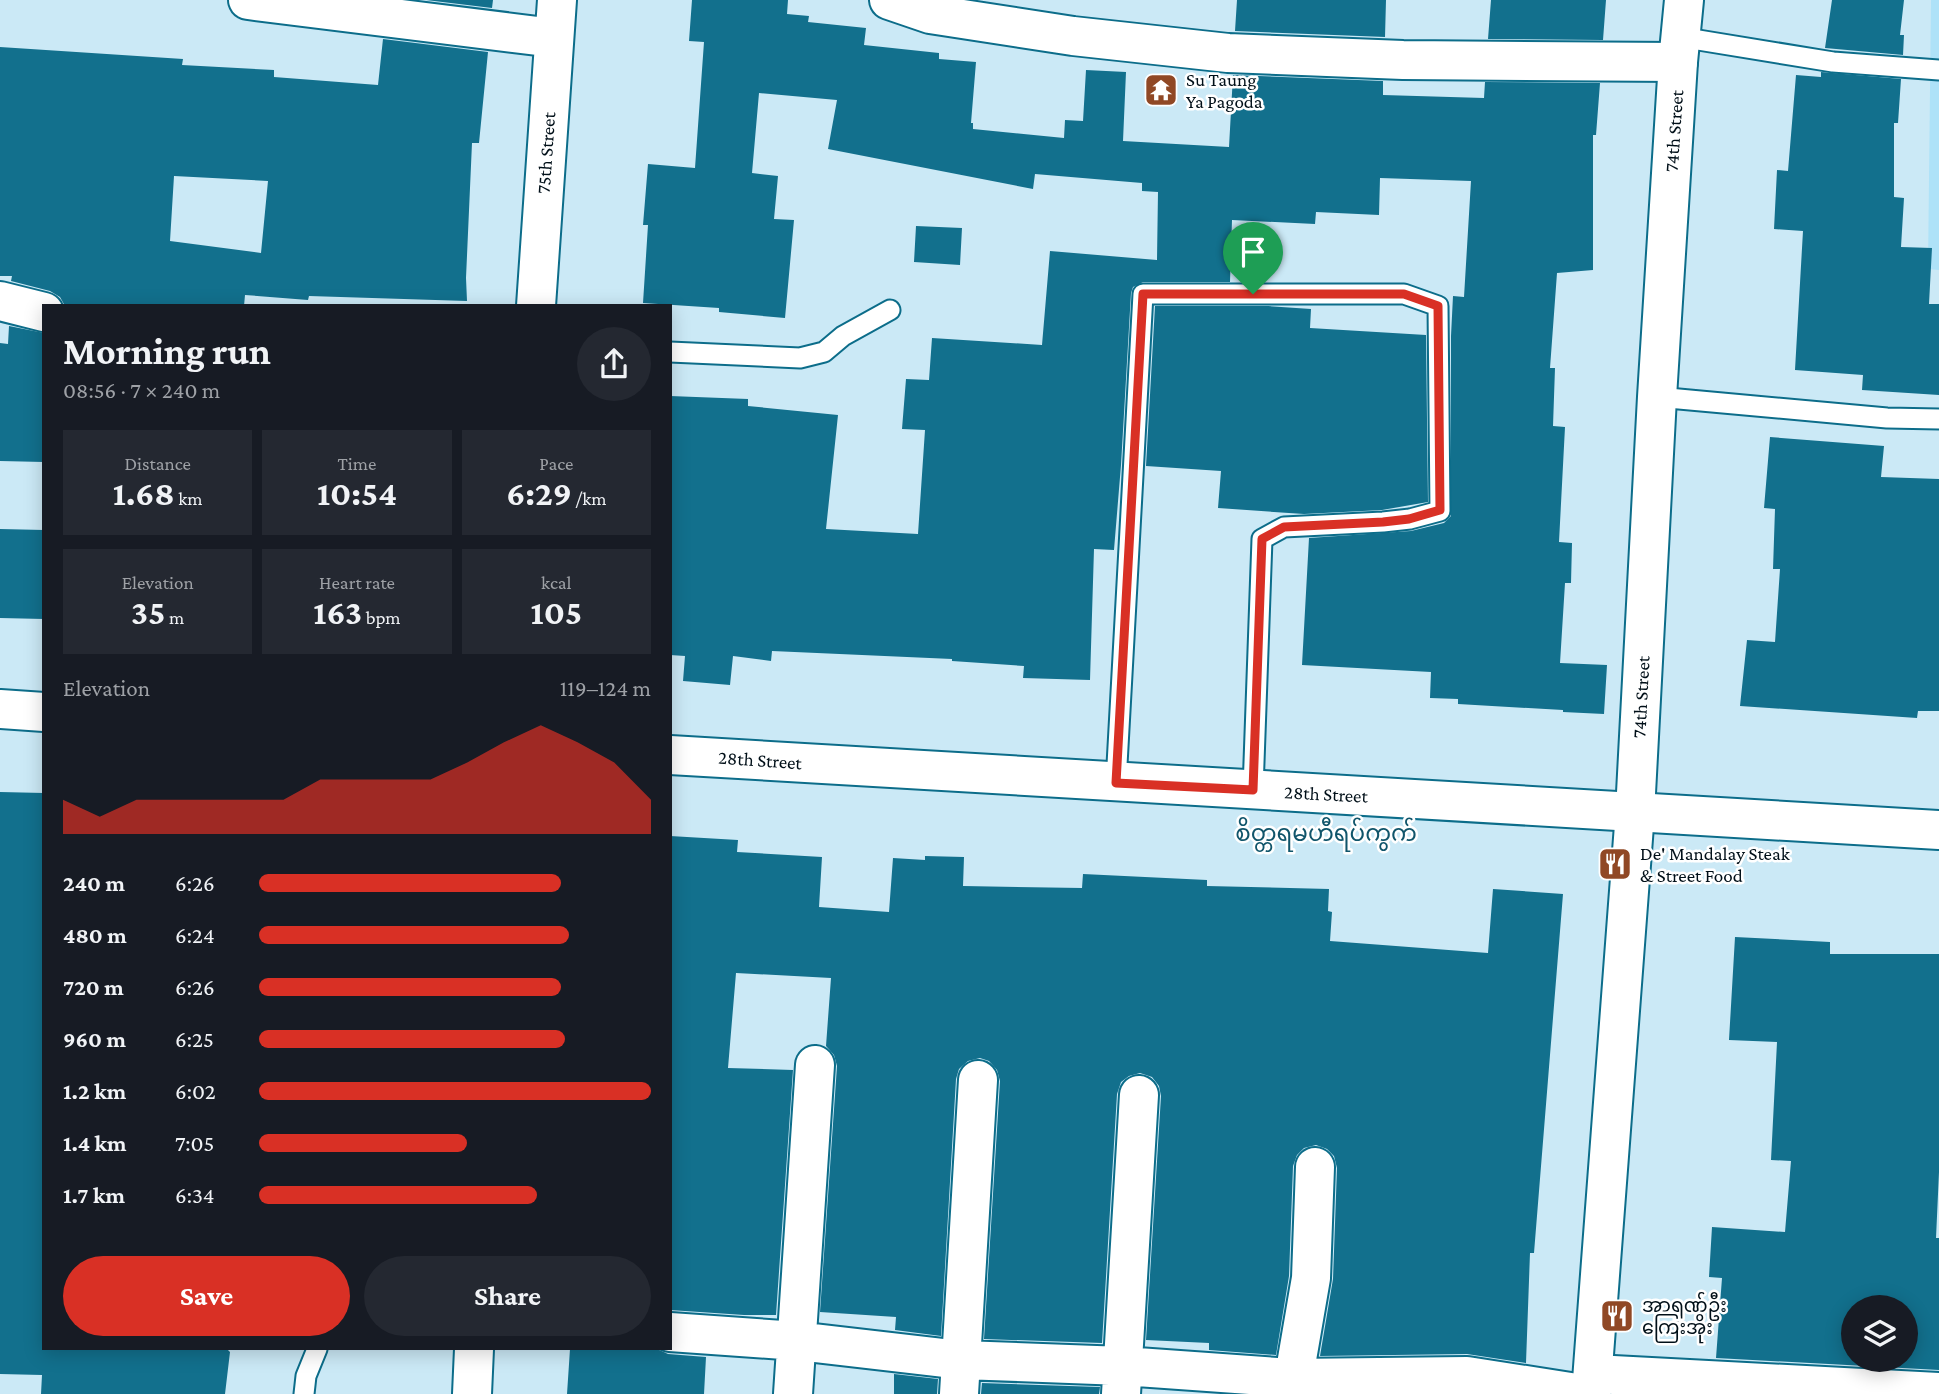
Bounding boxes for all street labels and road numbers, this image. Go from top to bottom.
street label: 74th Street [1661,88,1687,173]
street label: 75th Street [533,111,559,195]
street label: 74th Street [1628,655,1654,739]
street label: 28th Street [717,747,803,773]
street label: 28th Street [1284,781,1369,807]

